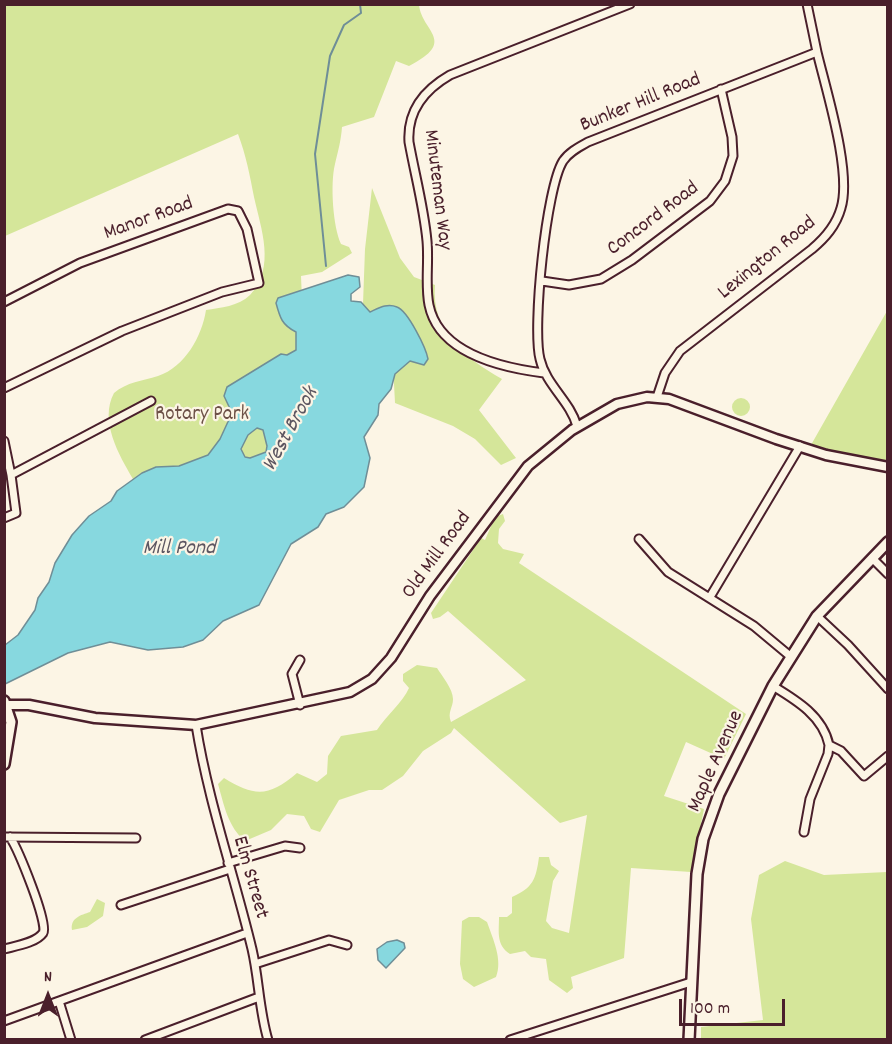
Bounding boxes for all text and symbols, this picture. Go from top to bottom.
street label: Bunker Hill Road [577,68,705,140]
street label: Minuteman Way [416,128,456,252]
street label: Concord Road [603,177,705,263]
street label: Manor Road [101,192,197,248]
street label: Lexington Road [714,212,822,306]
water label: West Brook [258,383,326,477]
park label: Rotary Park [155,403,249,429]
street label: Old Mill Road [398,507,478,605]
water label: Mill Pond [143,537,215,563]
street label: Maple Avenue [683,707,751,817]
street label: Elm Street [225,834,273,922]
north arrow [18,966,78,1026]
text: N [44,966,52,989]
scale bar [682,987,788,1025]
text: 100 m [690,997,730,1022]

